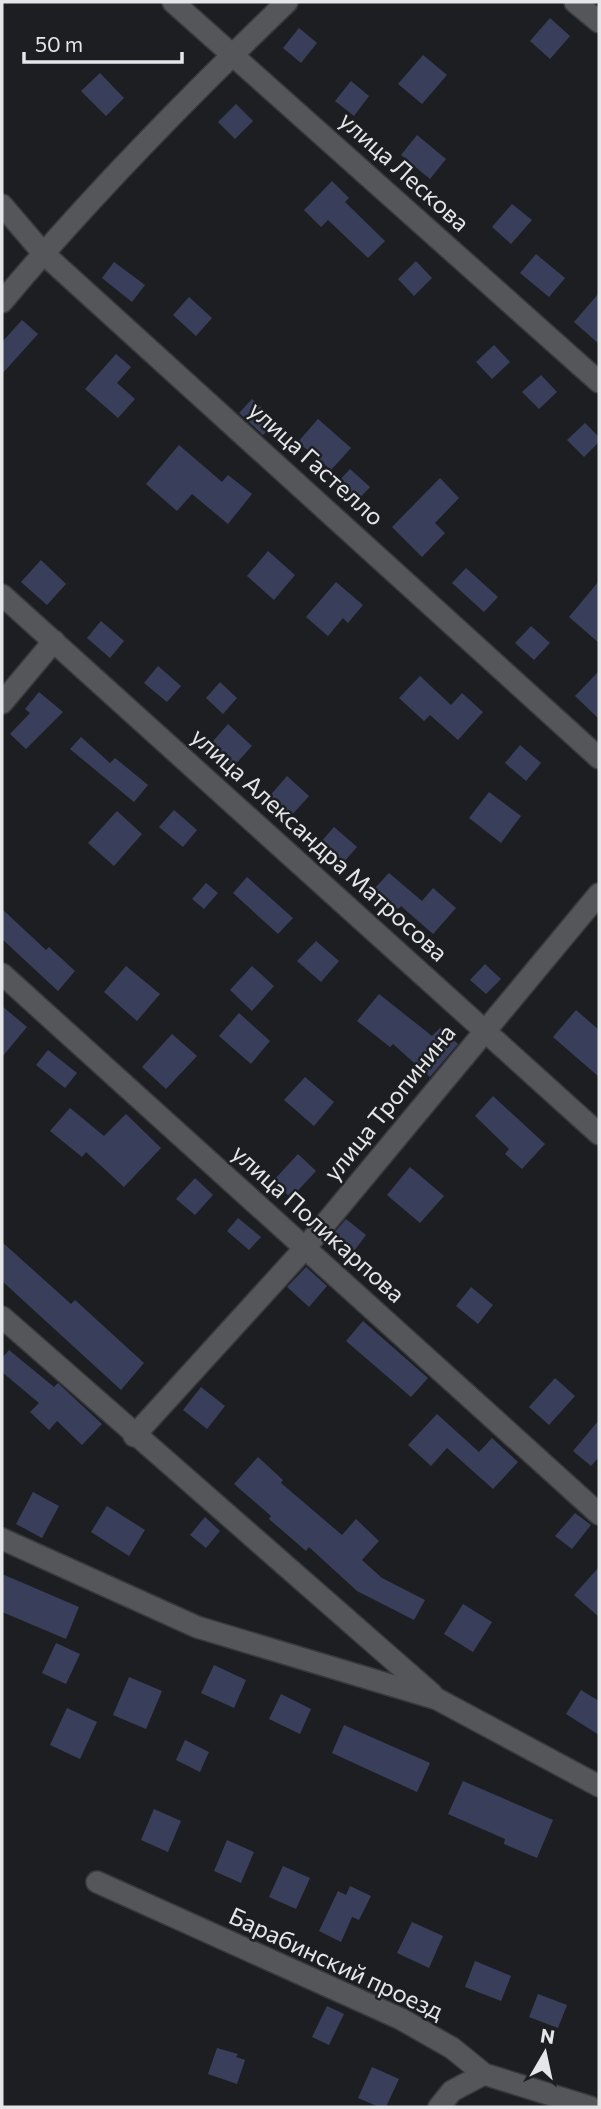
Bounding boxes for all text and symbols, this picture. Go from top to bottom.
scale bar [24,21,182,65]
text: 50 m [35,31,83,56]
street label: улица Лескова [334,105,476,237]
street label: улица Гастелло [243,395,391,531]
street label: улица Александра Матросова [186,721,454,967]
street label: улица Тропинина [317,1018,461,1186]
street label: улица Поликарпова [227,1138,411,1308]
street label: Барабинский проезд [225,1900,448,2025]
north arrow [510,2018,580,2088]
text: N [539,2023,557,2048]

